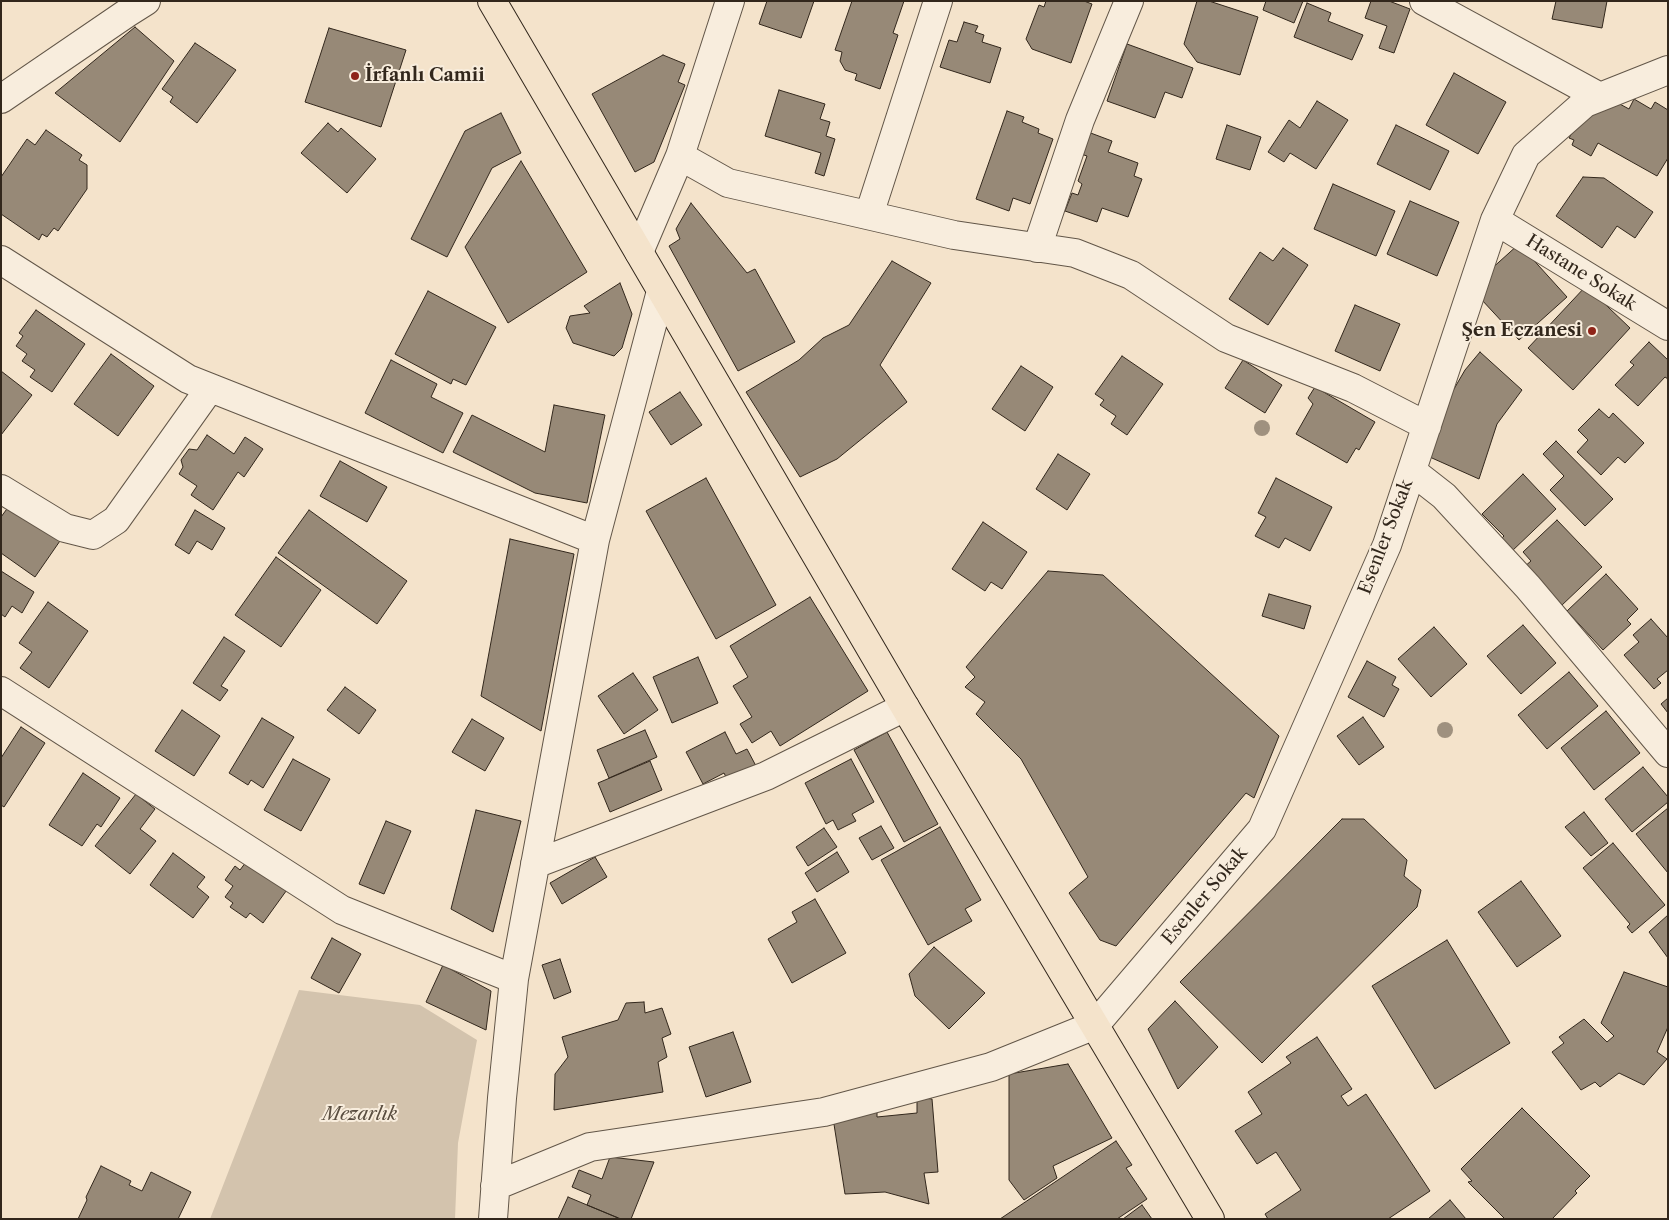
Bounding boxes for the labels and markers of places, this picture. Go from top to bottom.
place label: İrfanlı Camii [365,65,485,87]
marker: İrfanlı Camii [349,70,361,82]
place label: Şen Eczanesi [1461,320,1582,342]
marker: Şen Eczanesi [1586,325,1598,337]

